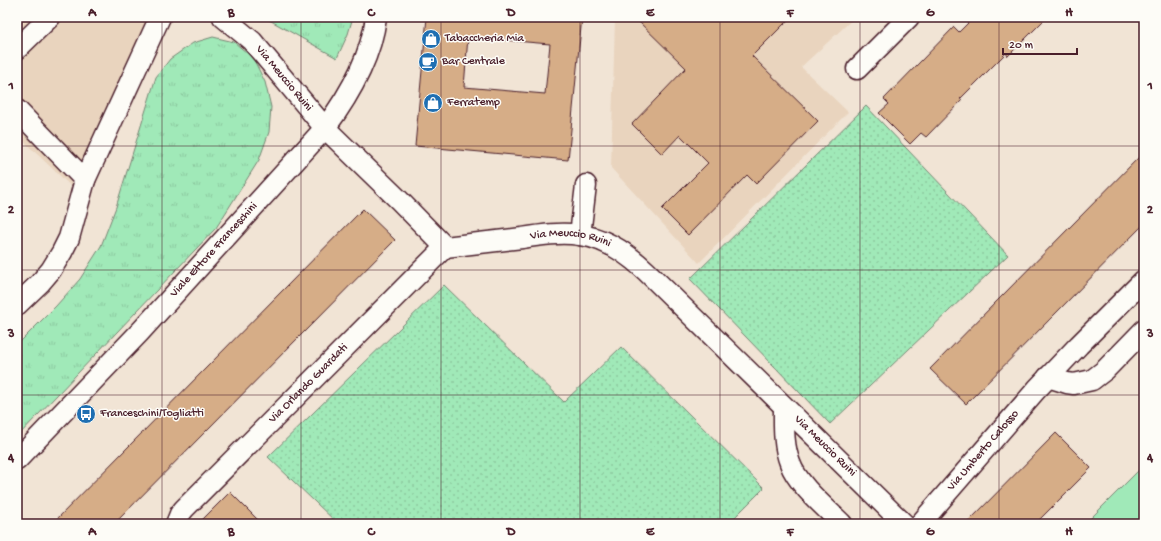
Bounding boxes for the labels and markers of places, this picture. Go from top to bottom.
shop icon: Tabaccheria Mia [420,28,442,50]
place label: Tabaccheria Mia [444,32,524,46]
cafe icon: Bar Centrale [417,51,439,73]
place label: Bar Centrale [441,55,506,69]
shop icon: Ferratemp [422,92,444,114]
place label: Ferratemp [446,96,500,110]
bus stop icon: Franceschini/Togliatti [75,403,97,425]
place label: Franceschini/Togliatti [99,407,204,421]

